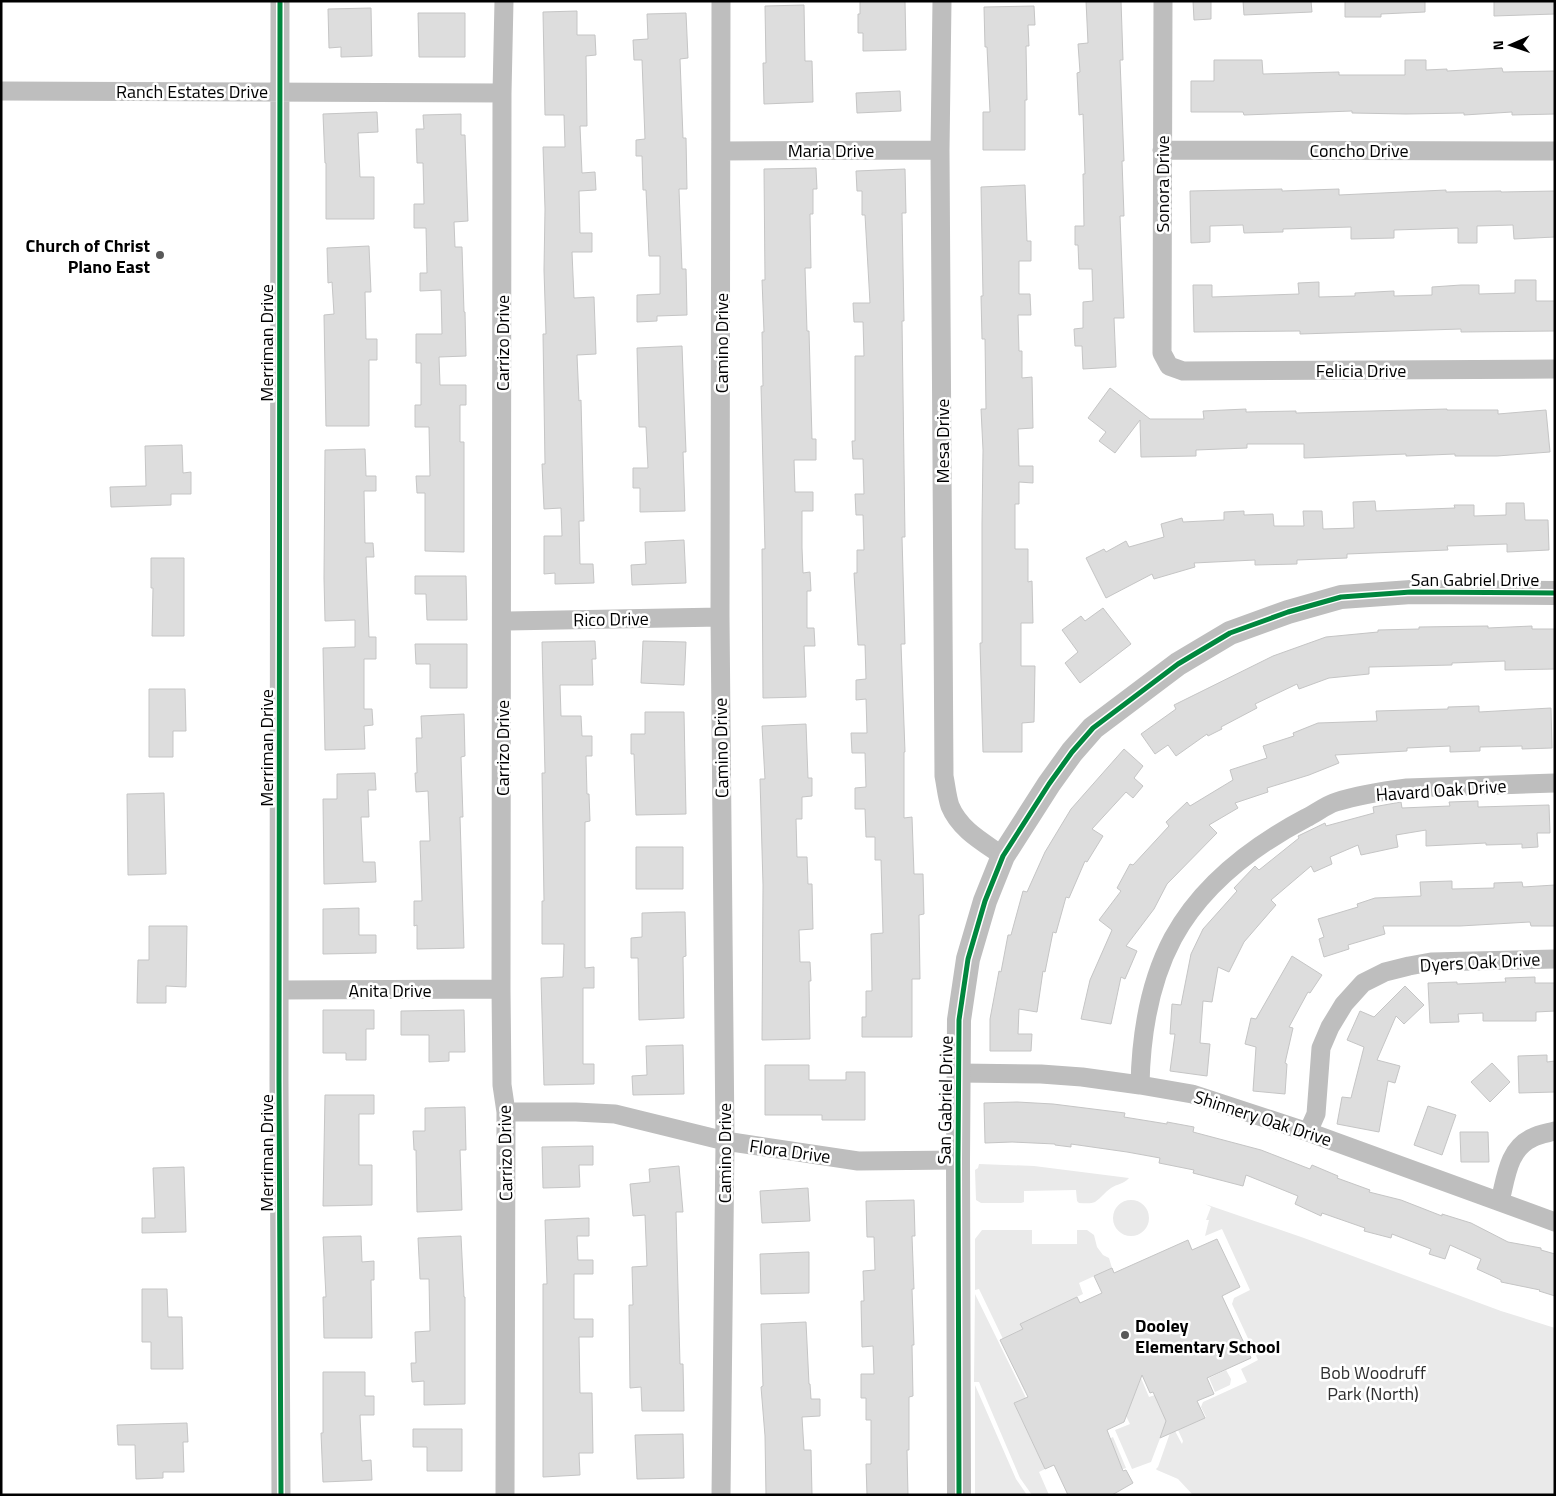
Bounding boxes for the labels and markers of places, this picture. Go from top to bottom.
place label: Church of Christ Plano East [26,232,150,280]
marker: Church of Christ Plano East [154,249,166,261]
place label: Dooley Elementary School [1135,1312,1280,1360]
marker: Dooley Elementary School [1119,1329,1131,1341]

